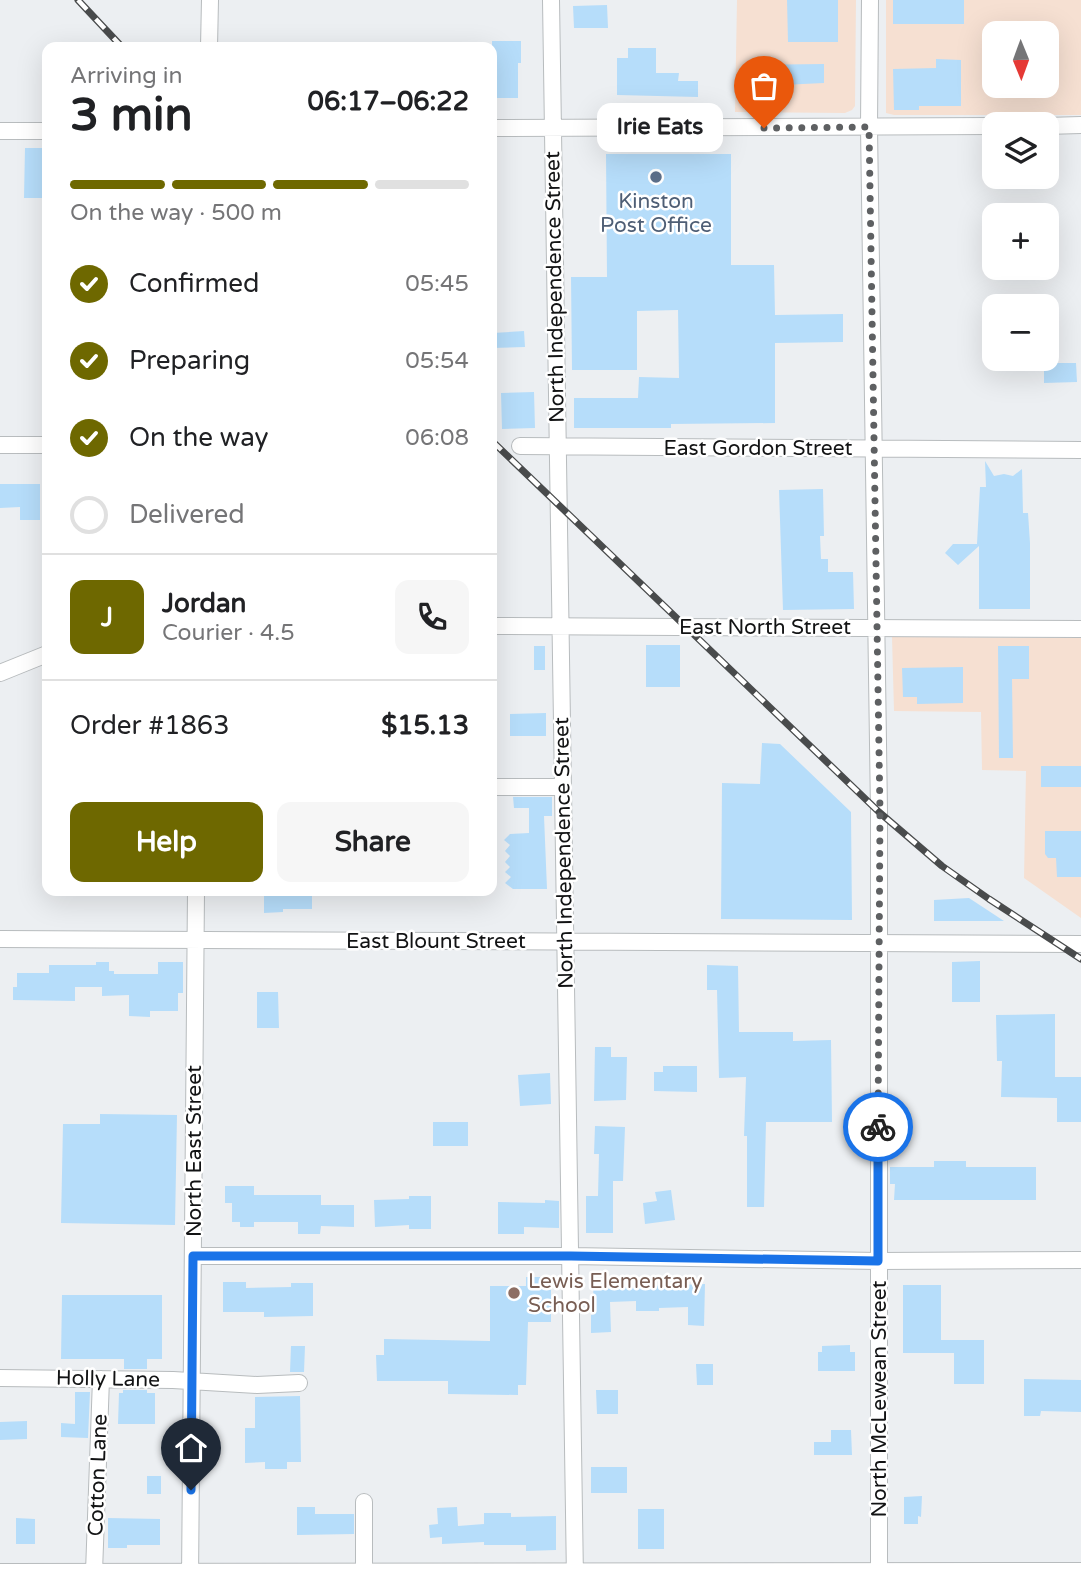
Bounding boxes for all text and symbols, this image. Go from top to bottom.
north arrow [982,21,1059,98]
map controls [982,21,1059,371]
pin [734,56,794,128]
text: Arriving in [70,62,183,90]
icon: bag [745,67,783,105]
text: 06:17–06:22 [308,86,469,117]
text: 3 min [70,88,193,143]
callout: Irie Eats [596,104,722,152]
button: layers [982,112,1059,189]
text: Irie Eats [617,113,703,141]
street label: North Independence Street [540,151,570,423]
marker: Kinston Post Office [648,169,664,185]
place label: Kinston Post Office [600,189,712,238]
text: On the way · 500 m [70,199,282,227]
button: + [982,203,1059,280]
icon: check [70,265,108,303]
text: Confirmed [129,268,259,299]
text: 05:45 [405,270,469,298]
button: − [982,294,1059,371]
icon: check [70,342,108,380]
text: Preparing [129,345,250,376]
text: 05:54 [405,347,469,375]
icon: check [70,419,108,457]
text: On the way [129,422,269,453]
text: 06:08 [405,424,469,452]
street label: East Gordon Street [663,436,853,461]
text: Delivered [129,499,245,530]
button: phone [395,580,469,654]
text: Jordan [162,588,246,619]
text: J [101,602,113,633]
street label: East North Street [679,615,851,640]
text: Courier · 4.5 [162,619,295,647]
text: Order #1863 [70,710,230,741]
text: $15.13 [381,710,469,741]
street label: North Independence Street [549,717,579,989]
button: Help [70,802,263,882]
button: Share [277,802,469,882]
street label: East Blount Street [346,929,526,954]
street label: North East Street [182,1065,207,1237]
courier [843,1092,913,1162]
icon: bike [859,1108,897,1146]
place label: Lewis Elementary School [528,1269,703,1318]
street label: North McLewean Street [867,1280,892,1518]
marker: Lewis Elementary School [506,1285,522,1301]
street label: Holly Lane [56,1366,160,1392]
street label: Cotton Lane [83,1413,113,1537]
pin [161,1418,221,1490]
icon: home [172,1429,210,1467]

